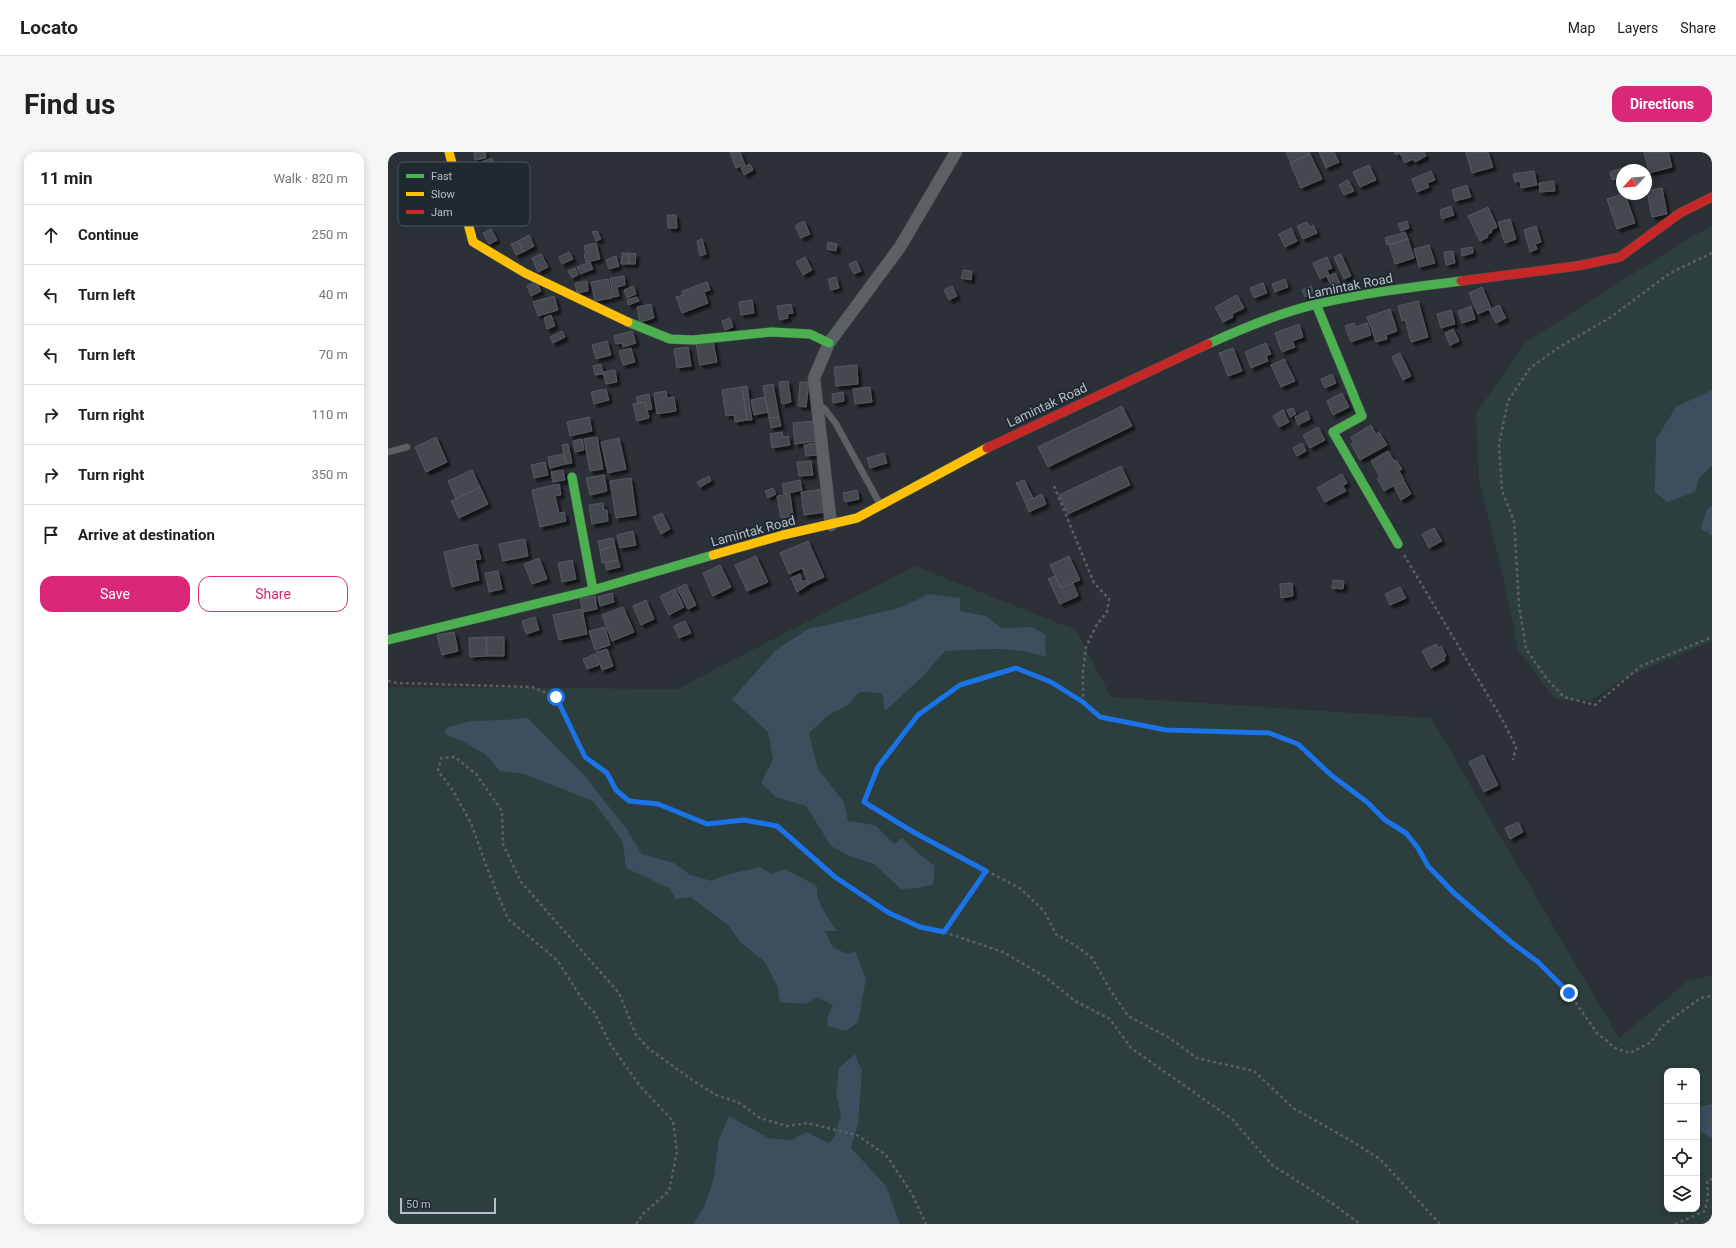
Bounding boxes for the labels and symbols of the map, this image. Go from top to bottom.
legend [398,162,530,226]
north arrow [1616,164,1652,200]
text: Fast [431,170,453,183]
text: Slow [431,188,455,201]
text: Jam [431,206,453,219]
street label: Lamintak Road [1306,270,1394,302]
street label: Lamintak Road [1005,380,1089,430]
street label: Lamintak Road [709,513,797,549]
route start [547,688,565,706]
route end [1560,984,1578,1002]
scale bar [400,1196,496,1215]

